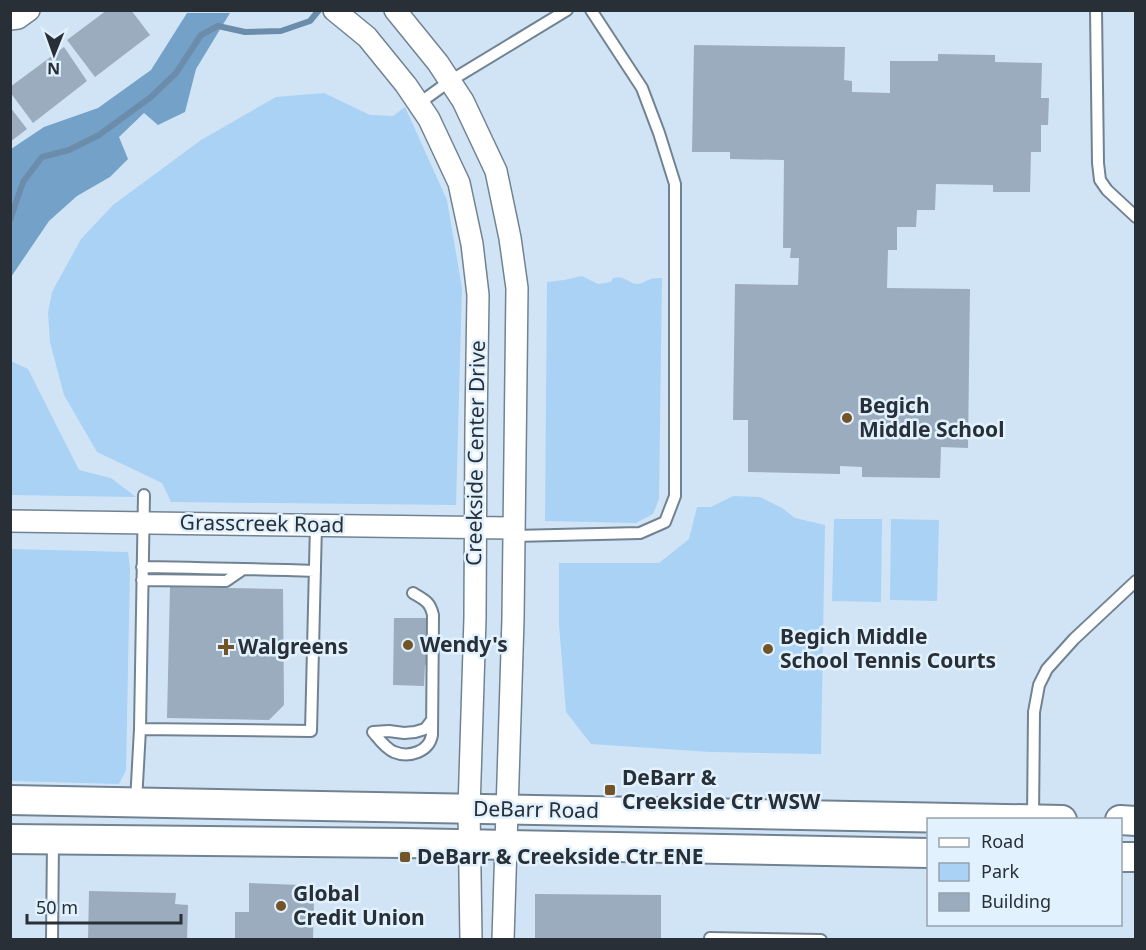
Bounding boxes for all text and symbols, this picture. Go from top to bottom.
north arrow [24,24,84,84]
text: N [47,58,60,80]
street label: Creekside Center Drive [459,340,491,566]
place label: Begich Middle School [859,391,1004,443]
marker: Begich Middle School [840,411,854,425]
street label: Grasscreek Road [179,508,345,538]
place label: Begich Middle School Tennis Courts [780,622,996,674]
place label: Wendy's [420,630,508,658]
place label: Walgreens [238,632,348,660]
marker: Wendy's [401,638,415,652]
marker: Walgreens [219,640,233,654]
marker: Begich Middle School Tennis Courts [761,642,775,656]
place label: DeBarr & Creekside Ctr WSW [622,763,821,815]
marker: DeBarr & Creekside Ctr WSW [603,783,617,797]
street label: DeBarr Road [473,794,599,824]
legend [927,818,1122,926]
text: Road [981,829,1024,853]
place label: DeBarr & Creekside Ctr ENE [417,842,704,870]
marker: DeBarr & Creekside Ctr ENE [398,850,412,864]
text: Park [981,859,1019,883]
place label: Global Credit Union [293,879,425,931]
scale bar [27,887,182,925]
text: Building [981,889,1051,913]
text: 50 m [36,895,78,919]
marker: Global Credit Union [274,899,288,913]

